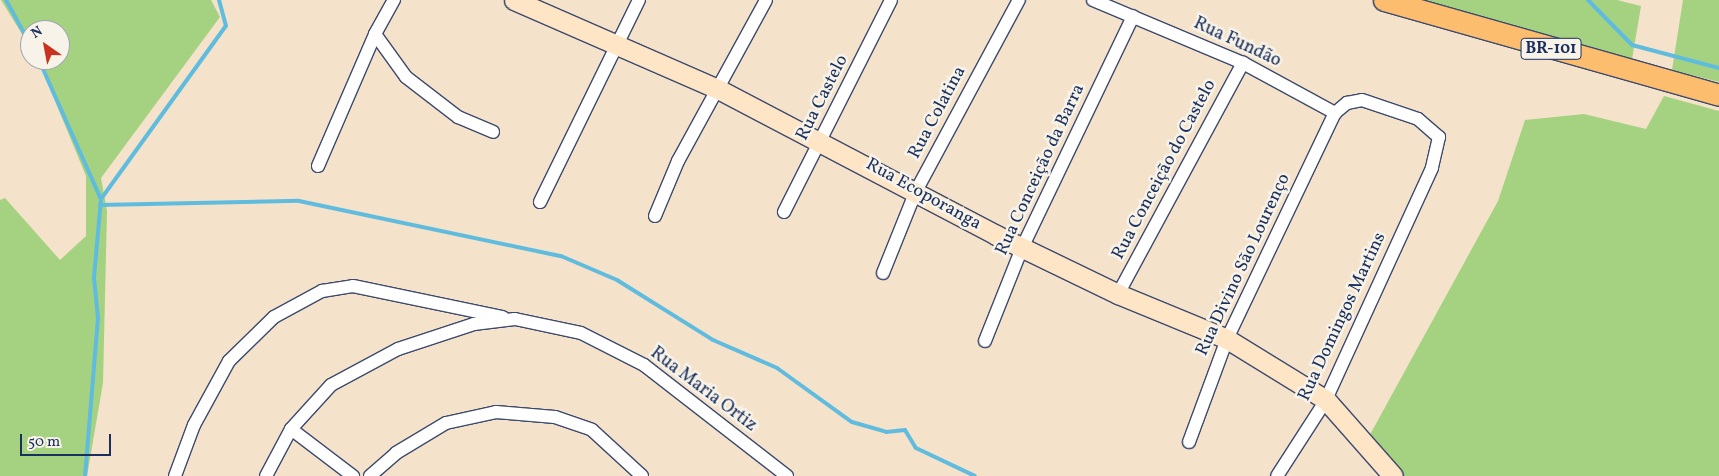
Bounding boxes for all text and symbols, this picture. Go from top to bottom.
street label: Rua Fundão [1190,13,1284,73]
north arrow [20,20,70,70]
text: N [28,22,47,44]
road number: BR-101 [1520,36,1582,62]
street label: Rua Castelo [792,52,854,144]
street label: Rua Colatina [905,63,971,163]
street label: Rua Conceição do Castelo [1108,76,1222,264]
street label: Rua Conceição da Barra [992,81,1090,259]
street label: Rua Ecoporanga [861,154,985,236]
street label: Rua Divino São Lourenço [1192,170,1296,360]
street label: Rua Domingos Martins [1294,229,1392,405]
street label: Rua Maria Ortiz [645,343,761,437]
scale bar [22,424,114,456]
text: 50 m [28,432,60,453]

